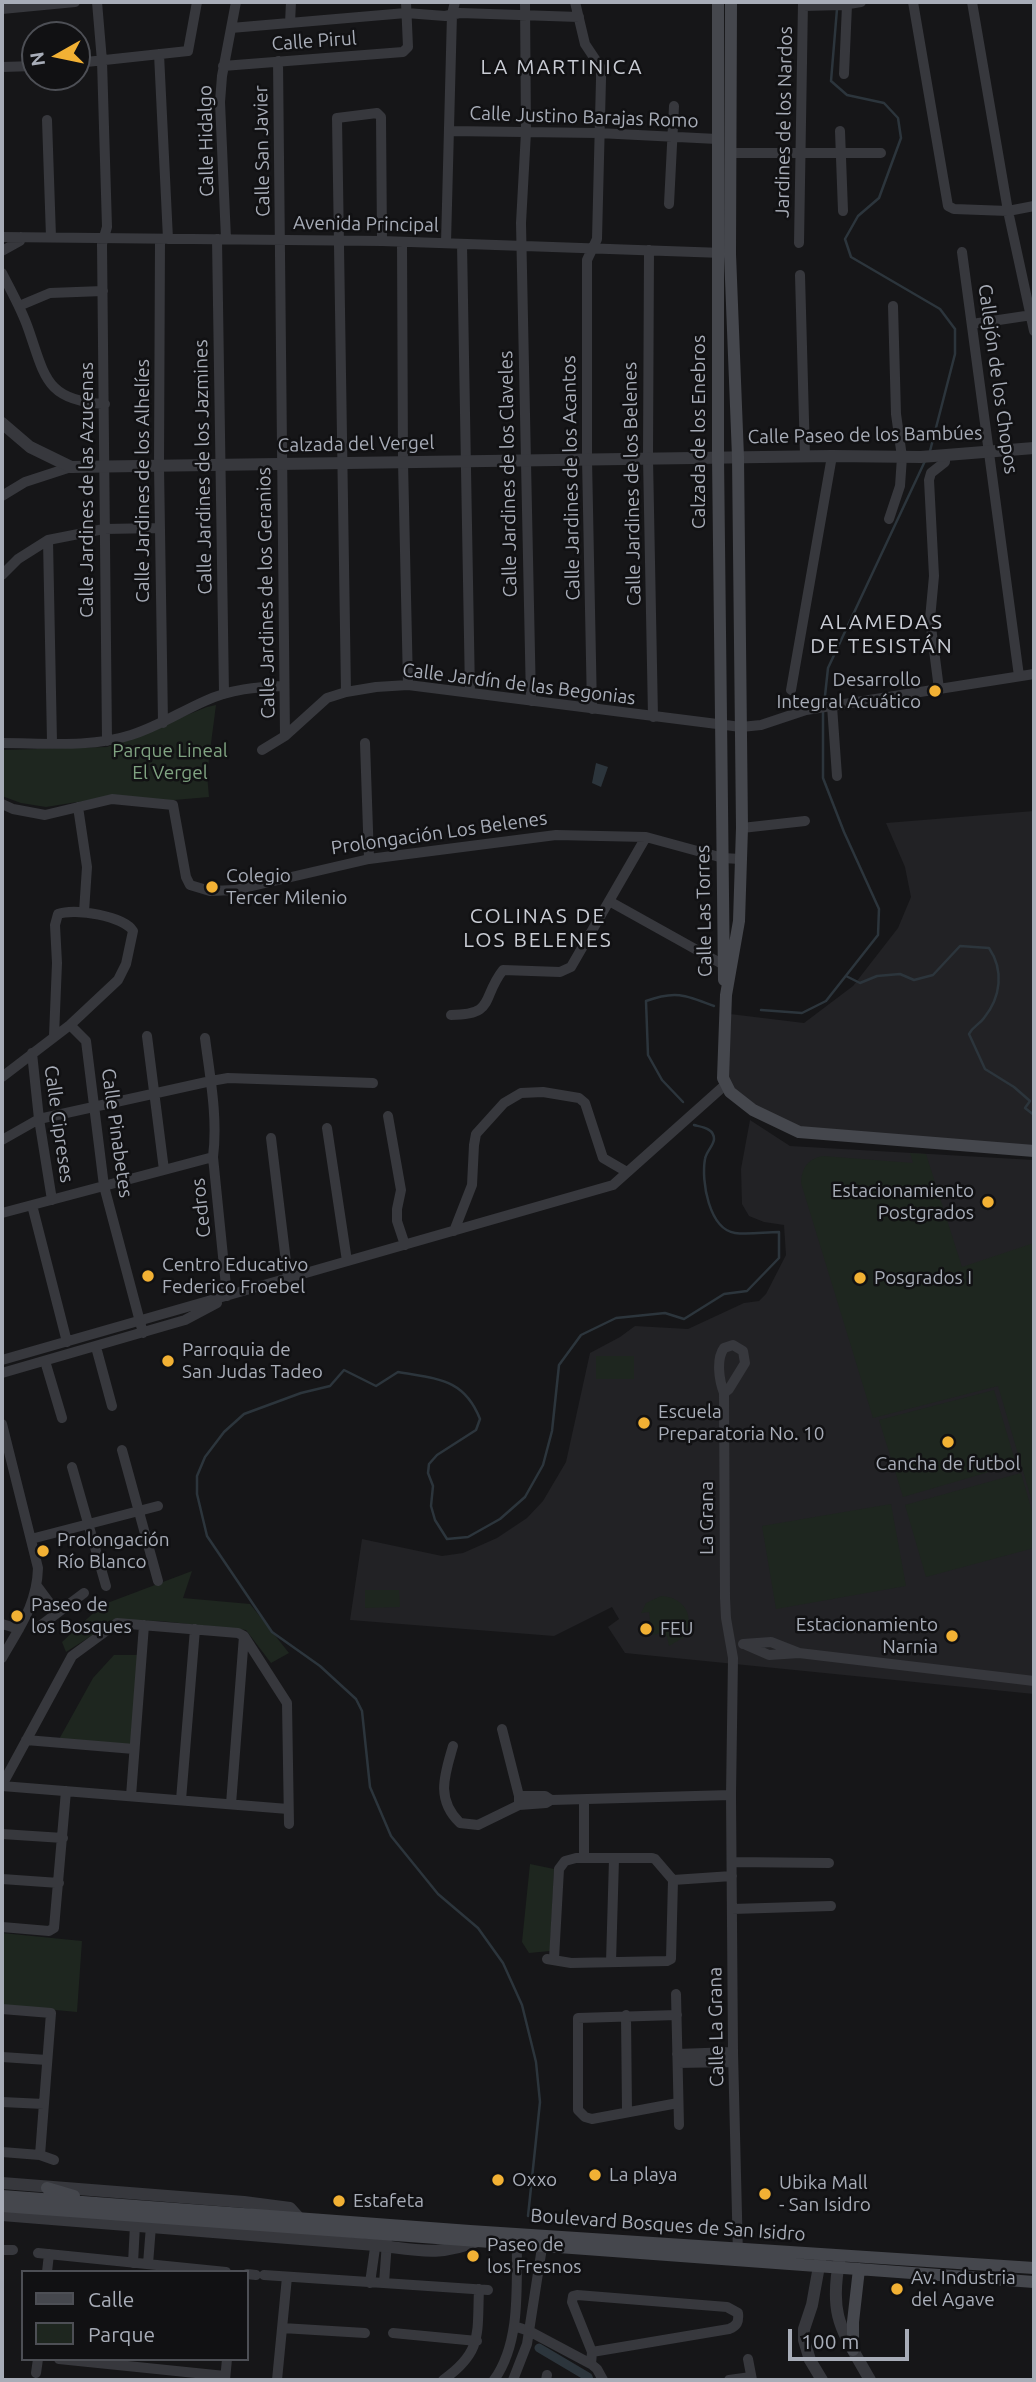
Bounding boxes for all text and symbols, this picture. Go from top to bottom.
north arrow [21,21,91,91]
street label: Jardines de los Nardos [771,26,797,218]
street label: Calle Pirul [271,27,357,55]
text: N [25,50,49,68]
district label: LA MARTINICA [482,54,642,80]
street label: Calle Hidalgo [194,85,218,197]
street label: Calle San Javier [249,85,275,217]
street label: Calle Justino Barajas Romo [469,102,699,132]
street label: Avenida Principal [293,211,439,237]
street label: Callejón de los Chopos [973,283,1023,475]
street label: Calzada de los Enebros [688,335,710,529]
street label: Calle Jardines de los Jazmines [189,339,217,595]
street label: Calle Jardines de los Claveles [494,350,522,598]
street label: Calle Jardines de los Acantos [557,355,585,601]
street label: Calle Jardines de los Alhelíes [132,359,154,603]
street label: Calle Jardines de las Azucenas [76,362,98,618]
street label: Calle Jardines de los Belenes [618,362,646,606]
street label: Calle Paseo de los Bambúes [747,422,983,448]
street label: Calzada del Vergel [278,431,434,457]
street label: Calle Jardines de los Geranios [252,467,280,719]
district label: ALAMEDAS DE TESISTÁN [812,609,952,659]
street label: Calle Jardín de las Begonias [401,658,637,710]
place label: Desarrollo Integral Acuático [776,669,921,713]
marker: Desarrollo Integral Acuático [927,683,943,699]
park label: Parque Lineal El Vergel [112,740,228,784]
street label: Prolongación Los Belenes [329,807,549,859]
street label: Calle Las Torres [691,845,717,977]
place label: Colegio Tercer Milenio [226,865,347,909]
marker: Colegio Tercer Milenio [204,879,220,895]
district label: COLINAS DE LOS BELENES [465,903,611,953]
street label: Calle Cipreses [39,1064,79,1184]
street label: Calle Pinabetes [97,1067,137,1199]
street label: Cedros [187,1177,215,1239]
place label: Estacionamiento Postgrados [832,1180,974,1224]
marker: Estacionamiento Postgrados [980,1194,996,1210]
place label: Centro Educativo Federico Froebel [162,1254,308,1298]
place label: Posgrados I [874,1267,972,1289]
marker: Centro Educativo Federico Froebel [140,1268,156,1284]
marker: Posgrados I [852,1270,868,1286]
place label: Parroquia de San Judas Tadeo [182,1339,323,1383]
marker: Parroquia de San Judas Tadeo [160,1353,176,1369]
place label: Escuela Preparatoria No. 10 [658,1401,824,1445]
marker: Escuela Preparatoria No. 10 [636,1415,652,1431]
marker: Cancha de futbol [940,1434,956,1450]
place label: Cancha de futbol [876,1453,1020,1475]
street label: La Grana [696,1481,718,1555]
place label: Prolongación Río Blanco [57,1529,170,1573]
marker: Prolongación Río Blanco [35,1543,51,1559]
place label: Paseo de los Bosques [31,1594,132,1638]
marker: Paseo de los Bosques [9,1608,25,1624]
place label: Estacionamiento Narnia [796,1614,938,1658]
place label: FEU [660,1618,693,1640]
marker: FEU [638,1621,654,1637]
marker: Estacionamiento Narnia [944,1628,960,1644]
street label: Calle La Grana [704,1967,728,2087]
place label: La playa [609,2164,678,2186]
marker: La playa [587,2167,603,2183]
place label: Oxxo [512,2169,557,2191]
marker: Oxxo [490,2172,506,2188]
place label: Ubika Mall - San Isidro [779,2172,871,2216]
marker: Ubika Mall - San Isidro [757,2186,773,2202]
place label: Estafeta [353,2190,424,2212]
marker: Estafeta [331,2193,347,2209]
street label: Boulevard Bosques de San Isidro [530,2204,806,2246]
place label: Paseo de los Fresnos [487,2234,581,2278]
marker: Paseo de los Fresnos [465,2248,481,2264]
place label: Av. Industria del Agave [911,2267,1016,2311]
legend [21,2270,248,2361]
marker: Av. Industria del Agave [889,2281,905,2297]
text: Calle [88,2287,134,2311]
scale bar [791,2316,912,2360]
text: Parque [88,2322,155,2346]
text: 100 m [801,2329,859,2353]

